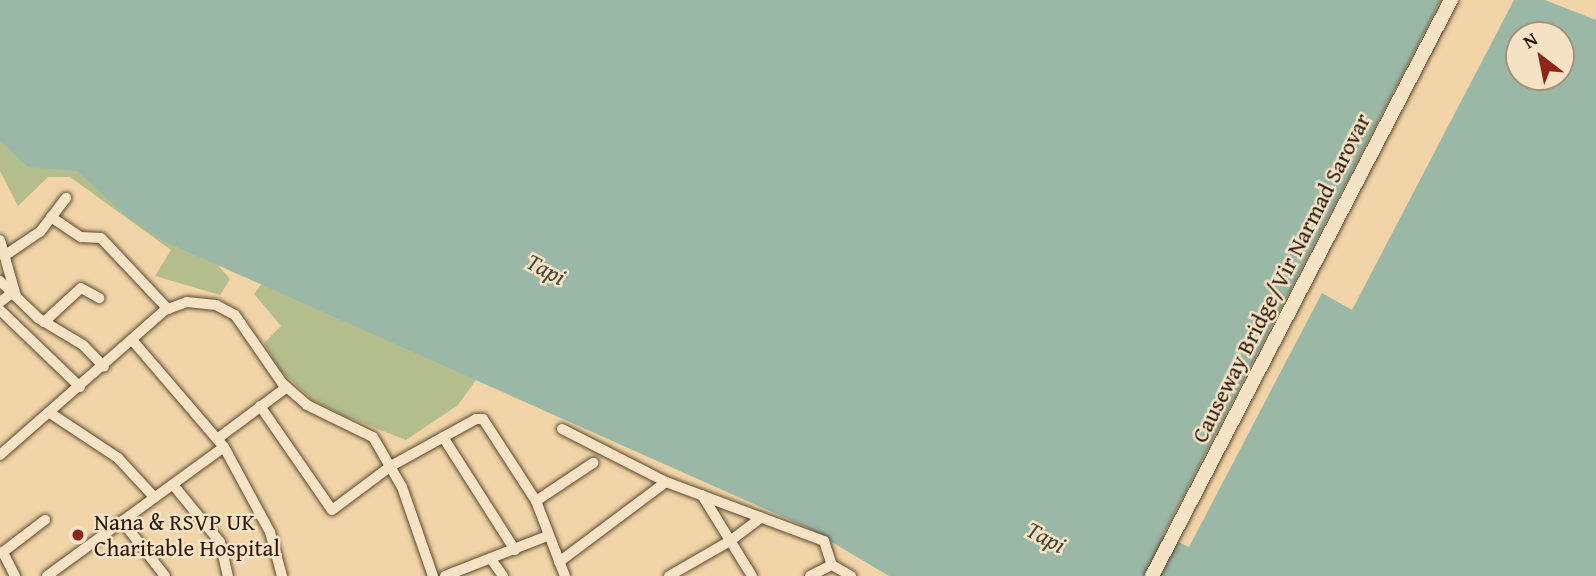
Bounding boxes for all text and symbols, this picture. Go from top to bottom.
north arrow [1505,21,1575,91]
text: N [1517,25,1543,55]
street label: Causeway Bridge/Vir Narmad Sarovar [1186,109,1376,447]
water label: Tapi [521,247,571,291]
place label: Nana & RSVP UK Charitable Hospital [94,508,280,562]
water label: Tapi [1021,515,1071,559]
marker: Nana & RSVP UK Charitable Hospital [68,525,88,545]

